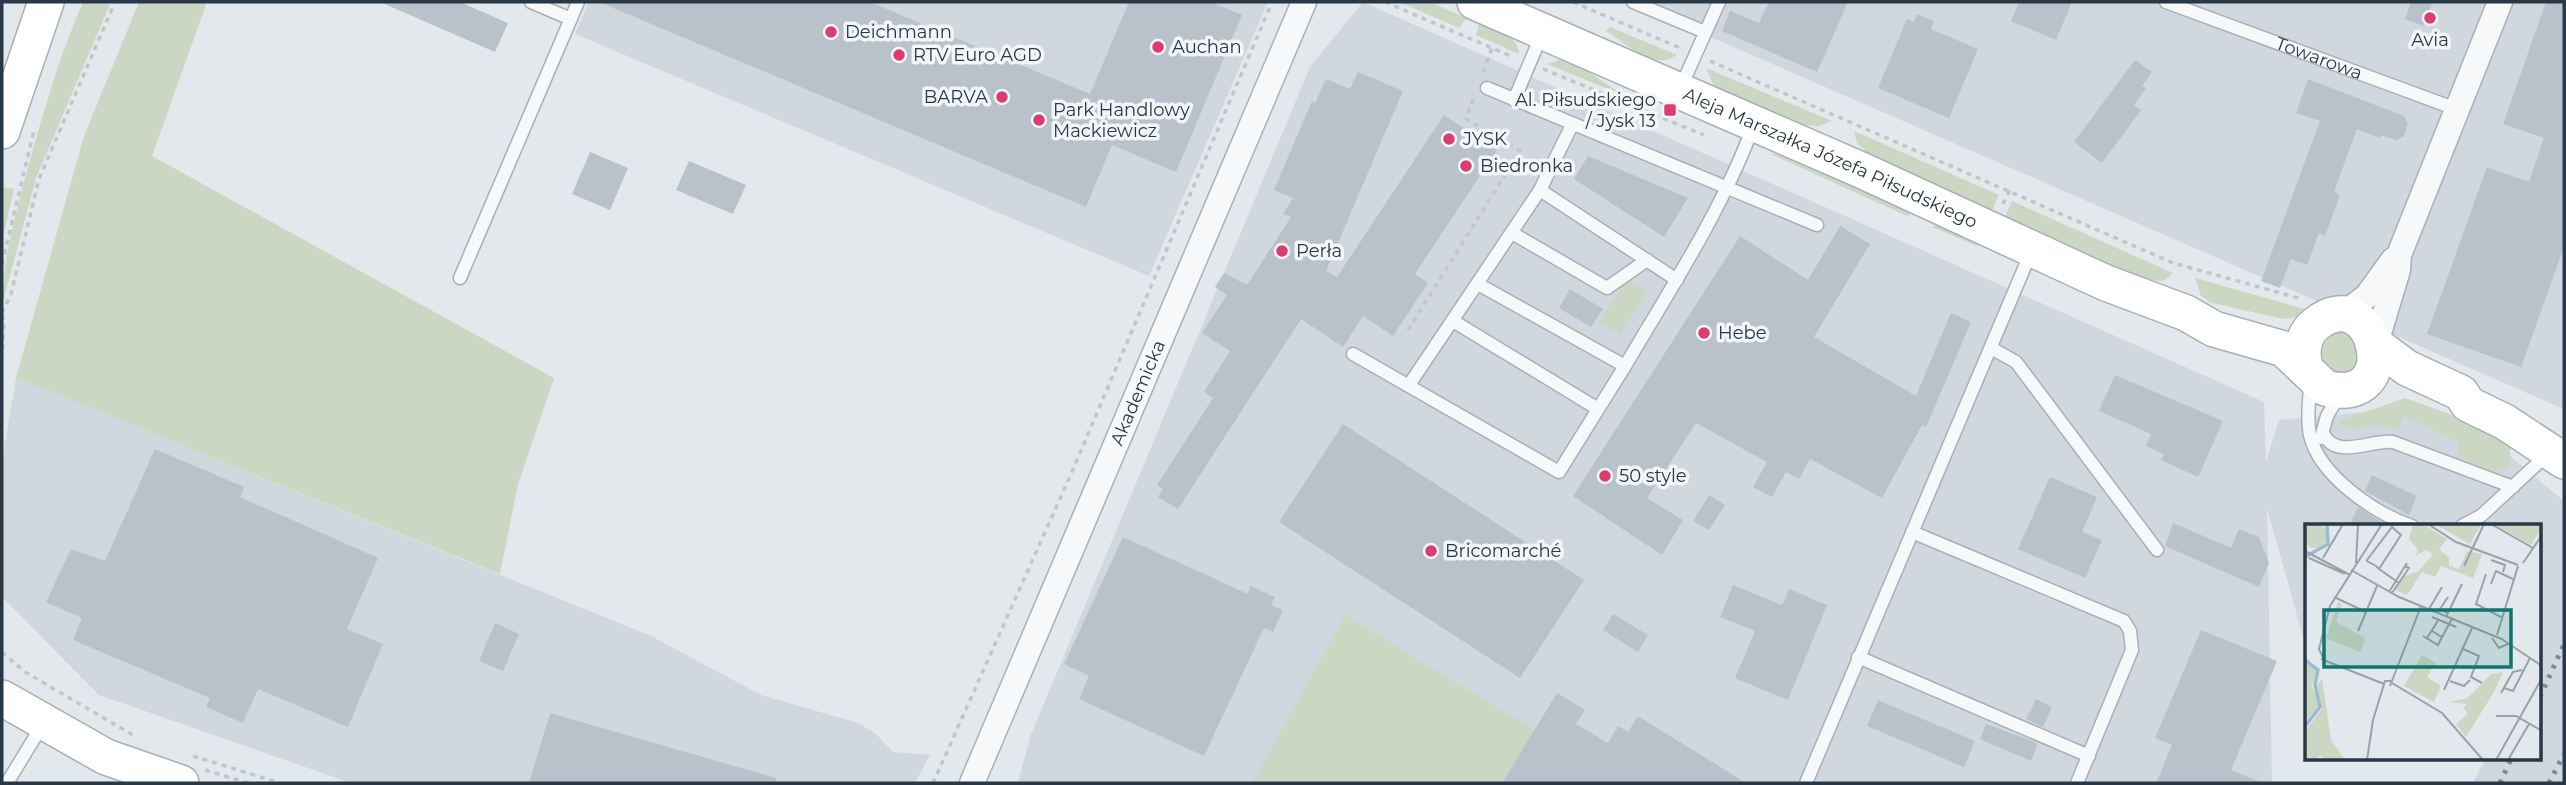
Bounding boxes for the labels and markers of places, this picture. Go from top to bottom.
marker: Avia [2422,10,2438,26]
place label: Deichmann [845,21,952,43]
marker: Deichmann [823,24,839,40]
place label: Avia [2411,29,2449,51]
place label: Auchan [1172,36,1242,58]
marker: Auchan [1150,39,1166,55]
place label: RTV Euro AGD [913,44,1042,66]
marker: RTV Euro AGD [891,47,907,63]
place label: BARVA [924,86,988,108]
marker: BARVA [994,89,1010,105]
place label: Al. Piłsudskiego / Jysk 13 [1515,89,1656,132]
place label: Park Handlowy Mackiewicz [1053,99,1190,142]
marker: Al. Piłsudskiego / Jysk 13 [1662,102,1678,118]
marker: Park Handlowy Mackiewicz [1031,112,1047,128]
place label: JYSK [1462,128,1507,150]
marker: JYSK [1441,131,1457,147]
place label: Biedronka [1480,155,1573,177]
marker: Biedronka [1458,158,1474,174]
place label: Perła [1296,240,1342,262]
marker: Perła [1274,243,1290,259]
place label: Hebe [1718,322,1767,344]
marker: Hebe [1696,325,1712,341]
place label: 50 style [1619,465,1687,487]
marker: 50 style [1597,468,1613,484]
place label: Bricomarché [1445,540,1562,562]
marker: Bricomarché [1423,543,1439,559]

